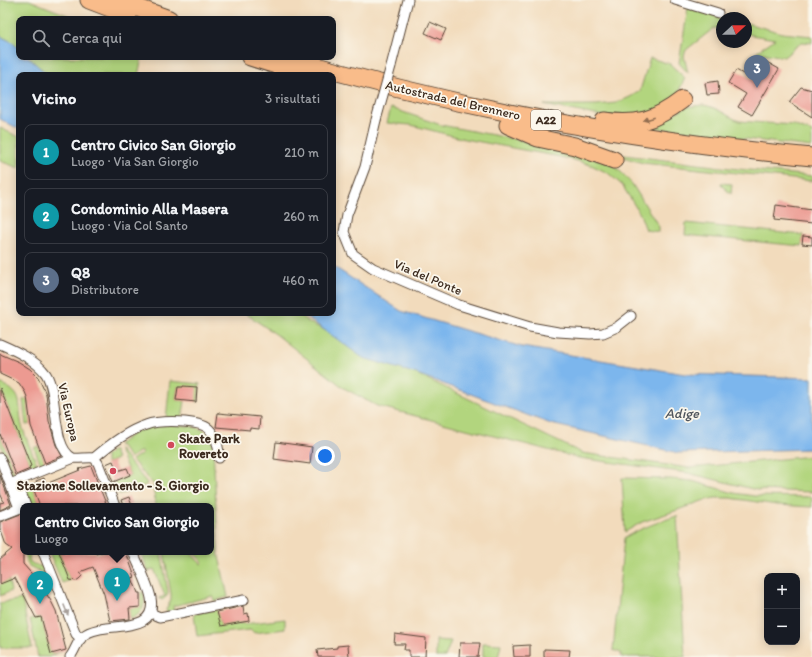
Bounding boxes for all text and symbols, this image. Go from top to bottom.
north arrow [716,12,752,48]
search box [16,16,336,60]
icon: search [30,27,52,49]
text: Cerca qui [62,29,122,47]
pin: 3 [744,55,770,88]
street label: Autostrada del Brennero [384,77,522,123]
text: Vicino [32,88,76,108]
text: 3 risultati [265,91,320,106]
road number: A22 [531,110,561,130]
one-way arrow [642,116,654,122]
text: Centro Civico San Giorgio [71,136,236,154]
text: 1 [43,145,49,160]
text: 210 m [284,145,319,160]
text: Luogo · Via San Giorgio [71,154,199,169]
text: Condominio Alla Masera [71,200,228,218]
text: 2 [43,209,49,224]
text: 260 m [283,209,319,224]
text: Luogo · Via Col Santo [71,218,188,233]
street label: Via del Ponte [392,256,464,298]
text: Q8 [71,264,90,282]
text: 3 [42,273,50,288]
text: 460 m [282,273,319,288]
text: Distributore [71,282,139,297]
street label: Via Europa [55,381,83,443]
water label: Adige [665,405,700,422]
place label: Skate Park Rovereto [179,431,240,461]
marker: Skate Park Rovereto [166,440,176,450]
your location [315,446,335,466]
marker: Stazione Sollevamento - S. Giorgio [108,466,118,476]
place label: Stazione Sollevamento - S. Giorgio [17,478,209,494]
popup [20,503,214,555]
text: Centro Civico San Giorgio [35,513,199,531]
text: Luogo [35,531,68,546]
pin: 1 [104,568,130,601]
pin: 2 [27,571,53,604]
map controls [764,573,800,645]
button: + [764,573,800,609]
one-way arrow [63,605,69,616]
button: − [764,609,800,645]

